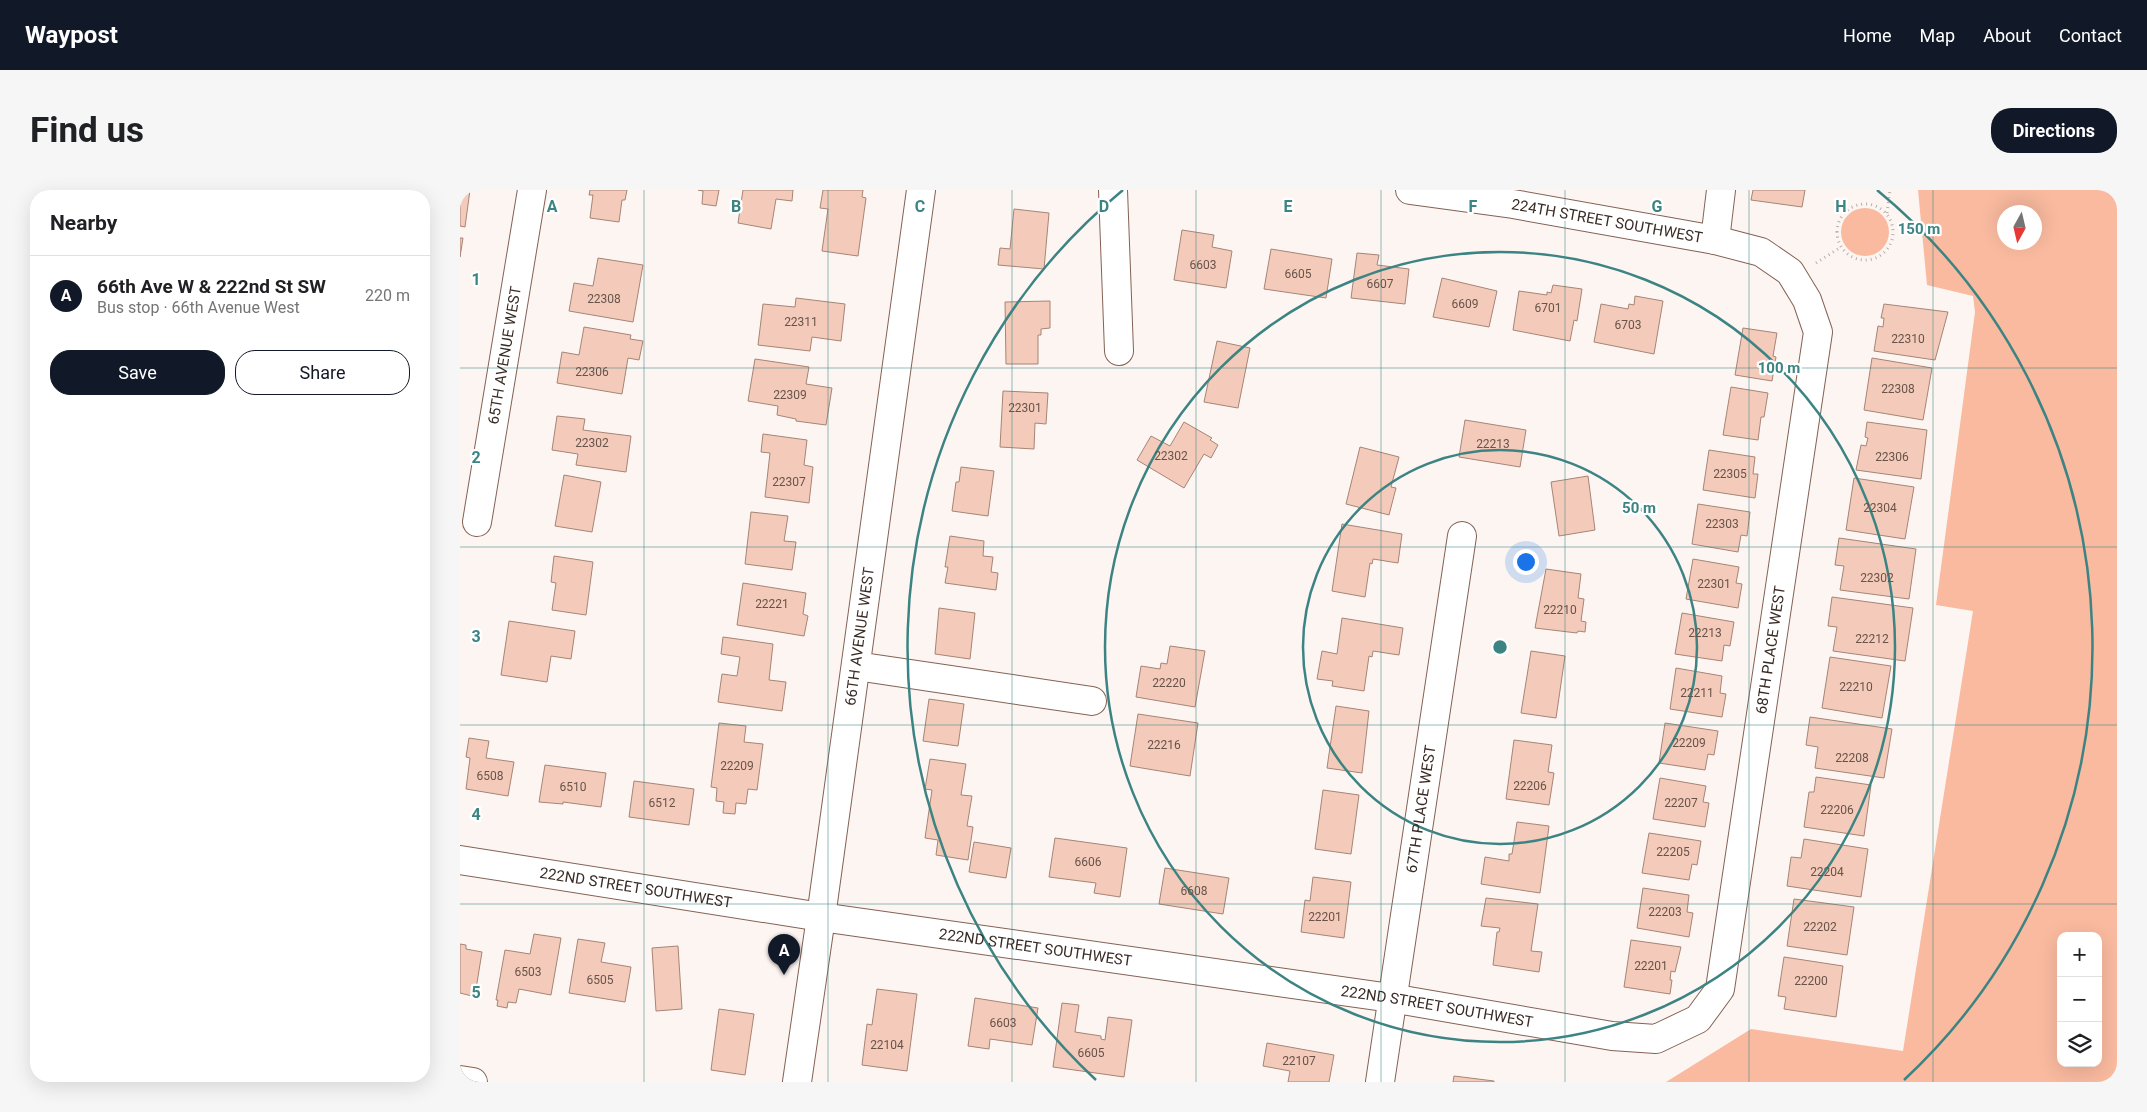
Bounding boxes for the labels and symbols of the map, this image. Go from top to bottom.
street label: 224TH STREET SOUTHWEST [1510,195,1704,247]
text: A [547,197,558,216]
text: B [731,197,741,216]
text: C [915,197,925,216]
text: D [1099,197,1109,216]
text: E [1284,197,1293,216]
text: F [1469,197,1478,216]
text: G [1652,197,1663,216]
text: H [1835,197,1847,216]
north arrow [1997,205,2042,250]
text: 150 m [1898,220,1940,238]
house number: 6603 [1190,258,1216,272]
house number: 6605 [1285,267,1312,281]
text: 1 [471,270,481,289]
house number: 6607 [1367,277,1394,291]
street label: 65TH AVENUE WEST [484,285,525,426]
house number: 22308 [587,292,621,306]
house number: 6609 [1452,297,1478,311]
house number: 6701 [1535,301,1561,315]
house number: 22311 [784,315,818,329]
house number: 6703 [1615,318,1641,332]
house number: 22310 [1891,332,1925,346]
text: 100 m [1758,359,1800,377]
house number: 22306 [575,365,609,379]
house number: 22308 [1881,382,1915,396]
house number: 22309 [773,388,807,402]
house number: 22301 [1008,401,1042,415]
house number: 22302 [575,436,609,450]
house number: 22213 [1476,437,1510,451]
text: 2 [471,448,481,467]
house number: 22302 [1154,449,1188,463]
house number: 22306 [1875,450,1909,464]
house number: 22305 [1713,467,1747,481]
house number: 22307 [772,475,806,489]
text: 50 m [1622,499,1656,517]
house number: 22304 [1863,501,1897,515]
house number: 22303 [1705,517,1739,531]
your location [1513,549,1539,575]
street label: 66TH AVENUE WEST [841,566,878,707]
house number: 22302 [1860,571,1894,585]
house number: 22301 [1697,577,1731,591]
street label: 68TH PLACE WEST [1752,585,1789,715]
house number: 22221 [755,597,789,611]
house number: 22210 [1543,603,1577,617]
house number: 22213 [1688,626,1722,640]
text: 3 [471,627,481,646]
house number: 22212 [1855,632,1889,646]
centre of rings [1491,638,1509,656]
house number: 22220 [1152,676,1186,690]
house number: 22210 [1839,680,1873,694]
house number: 22211 [1680,686,1714,700]
house number: 22209 [1672,736,1706,750]
house number: 22216 [1147,738,1181,752]
street label: 67TH PLACE WEST [1402,744,1440,874]
house number: 22208 [1835,751,1869,765]
house number: 22209 [720,759,754,773]
house number: 6508 [477,769,504,783]
house number: 22206 [1513,779,1547,793]
house number: 6510 [560,780,587,794]
house number: 6512 [649,796,676,810]
house number: 22207 [1664,796,1698,810]
house number: 22206 [1820,803,1854,817]
text: 4 [471,805,481,824]
house number: 22205 [1656,845,1690,859]
house number: 6606 [1075,855,1102,869]
street label: 222ND STREET SOUTHWEST [538,864,733,912]
house number: 22204 [1810,865,1844,879]
house number: 6608 [1181,884,1208,898]
house number: 22203 [1648,905,1682,919]
house number: 22201 [1308,910,1342,924]
house number: 22202 [1803,920,1837,934]
street label: 222ND STREET SOUTHWEST [938,925,1133,970]
pin: A [768,934,800,975]
house number: 22201 [1634,959,1668,973]
house number: 6503 [515,965,541,979]
house number: 6505 [587,973,614,987]
house number: 22200 [1794,974,1828,988]
street label: 222ND STREET SOUTHWEST [1340,982,1535,1031]
text: 5 [471,983,481,1002]
house number: 6603 [990,1016,1016,1030]
house number: 22104 [870,1038,904,1052]
house number: 6605 [1078,1046,1105,1060]
house number: 22107 [1282,1054,1316,1068]

